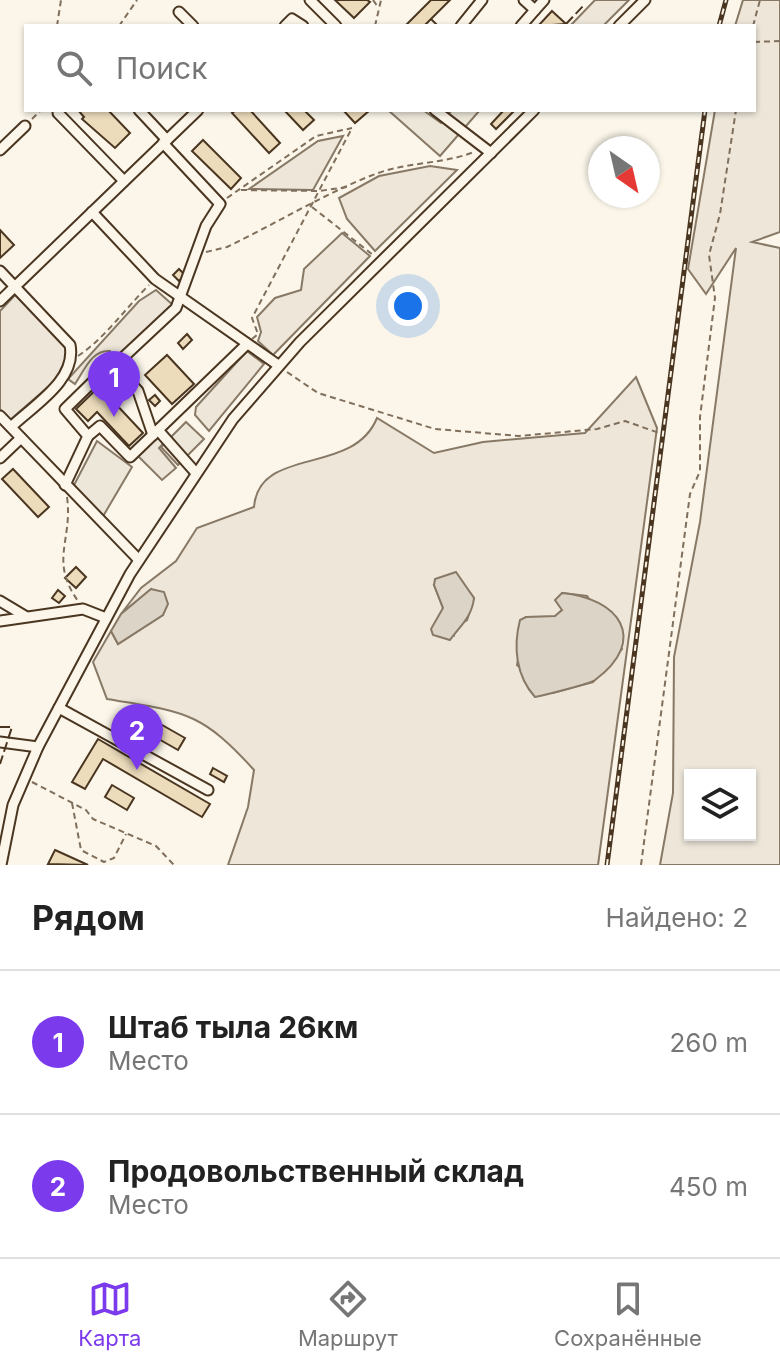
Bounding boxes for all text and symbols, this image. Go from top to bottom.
search box [24,24,756,112]
icon: search [52,46,96,90]
text: Поиск [116,50,207,86]
north arrow [588,136,660,208]
your location [388,286,428,326]
pin: 1 [88,351,140,417]
pin: 2 [111,704,163,770]
map controls [684,769,756,841]
button: layers [684,769,756,841]
text: Рядом [32,897,145,938]
text: Найдено: 2 [606,902,748,933]
text: Штаб тыла 26км [108,1009,358,1045]
text: 1 [52,1027,64,1058]
text: 260 m [670,1027,748,1058]
text: Место [108,1045,189,1076]
text: Продовольственный склад [108,1153,524,1189]
text: 2 [50,1171,66,1202]
text: 450 m [669,1171,748,1202]
text: Место [108,1189,189,1220]
tab: Карта [78,1277,141,1351]
tab: Маршрут [298,1277,398,1351]
tab: Сохранённые [554,1277,702,1351]

